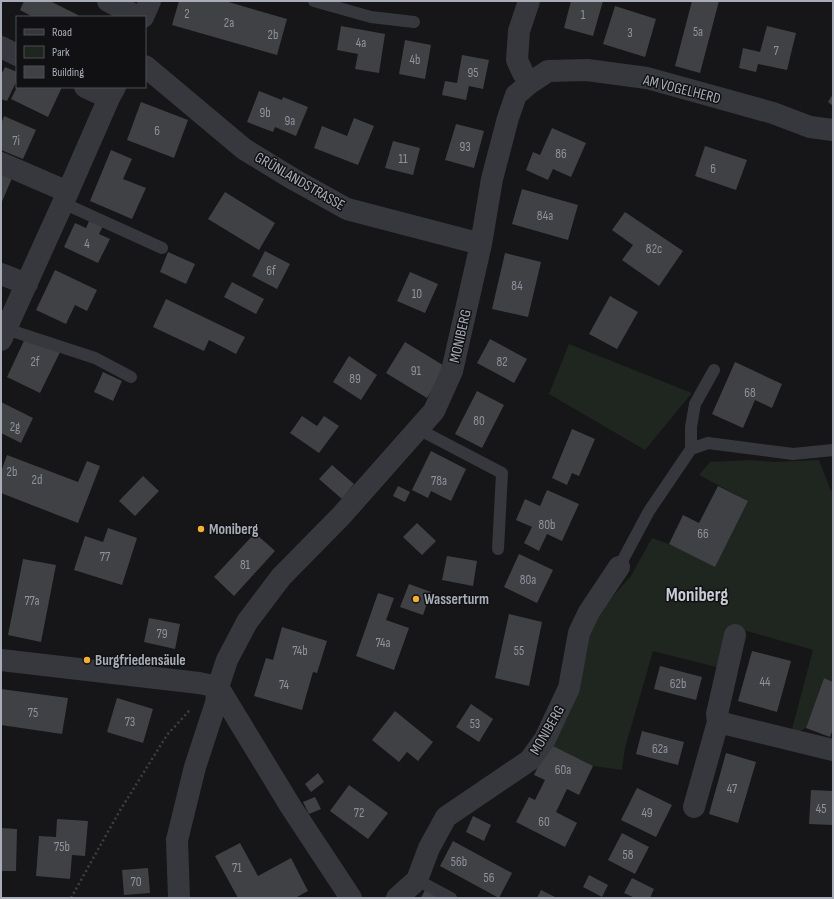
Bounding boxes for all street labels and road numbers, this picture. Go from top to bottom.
street label: AM VOGELHERD [640,70,723,108]
street label: GRÜNLANDSTRASSE [251,148,348,215]
street label: MONIBERG [445,308,476,365]
street label: MONIBERG [526,702,569,758]

